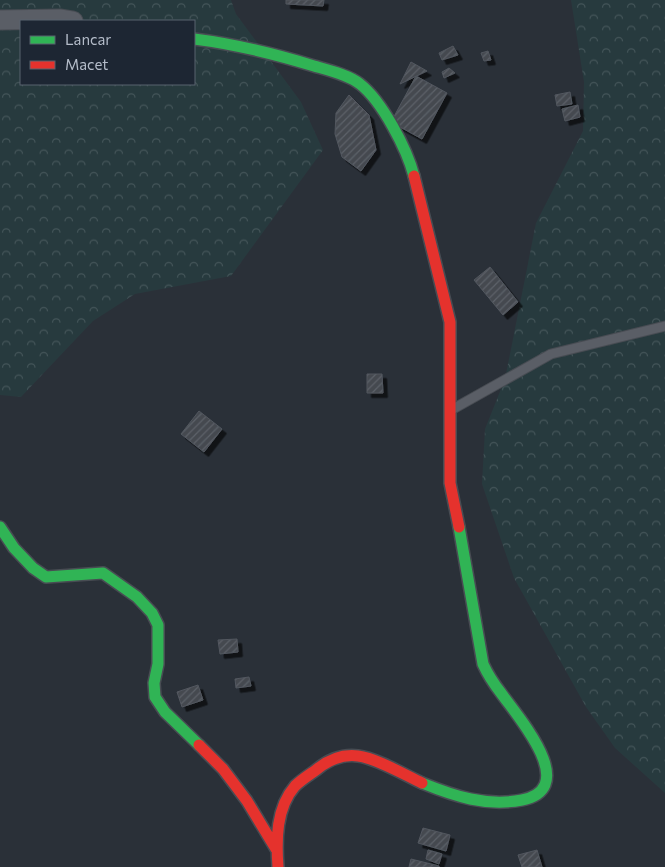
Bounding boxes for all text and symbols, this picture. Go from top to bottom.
legend [20,20,195,85]
text: Lancar [65,30,111,48]
text: Macet [65,55,108,73]

